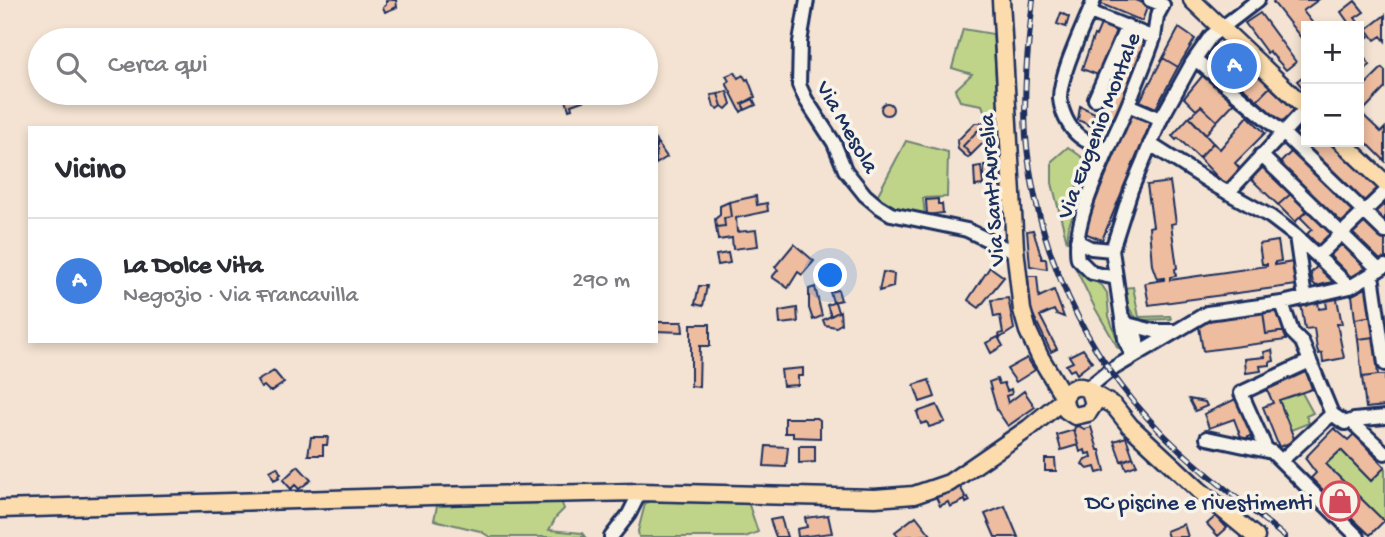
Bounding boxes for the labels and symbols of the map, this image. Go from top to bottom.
street label: Via Eugenio Montale [1052,28,1149,224]
pin: A [1211,40,1257,92]
street label: Via Mesola [808,76,884,180]
street label: Via Sant'Aurelia [975,111,1012,268]
your location [813,258,847,292]
shop icon: DC piscine e rivestimenti [1319,480,1361,522]
place label: DC piscine e rivestimenti [1083,491,1313,518]

